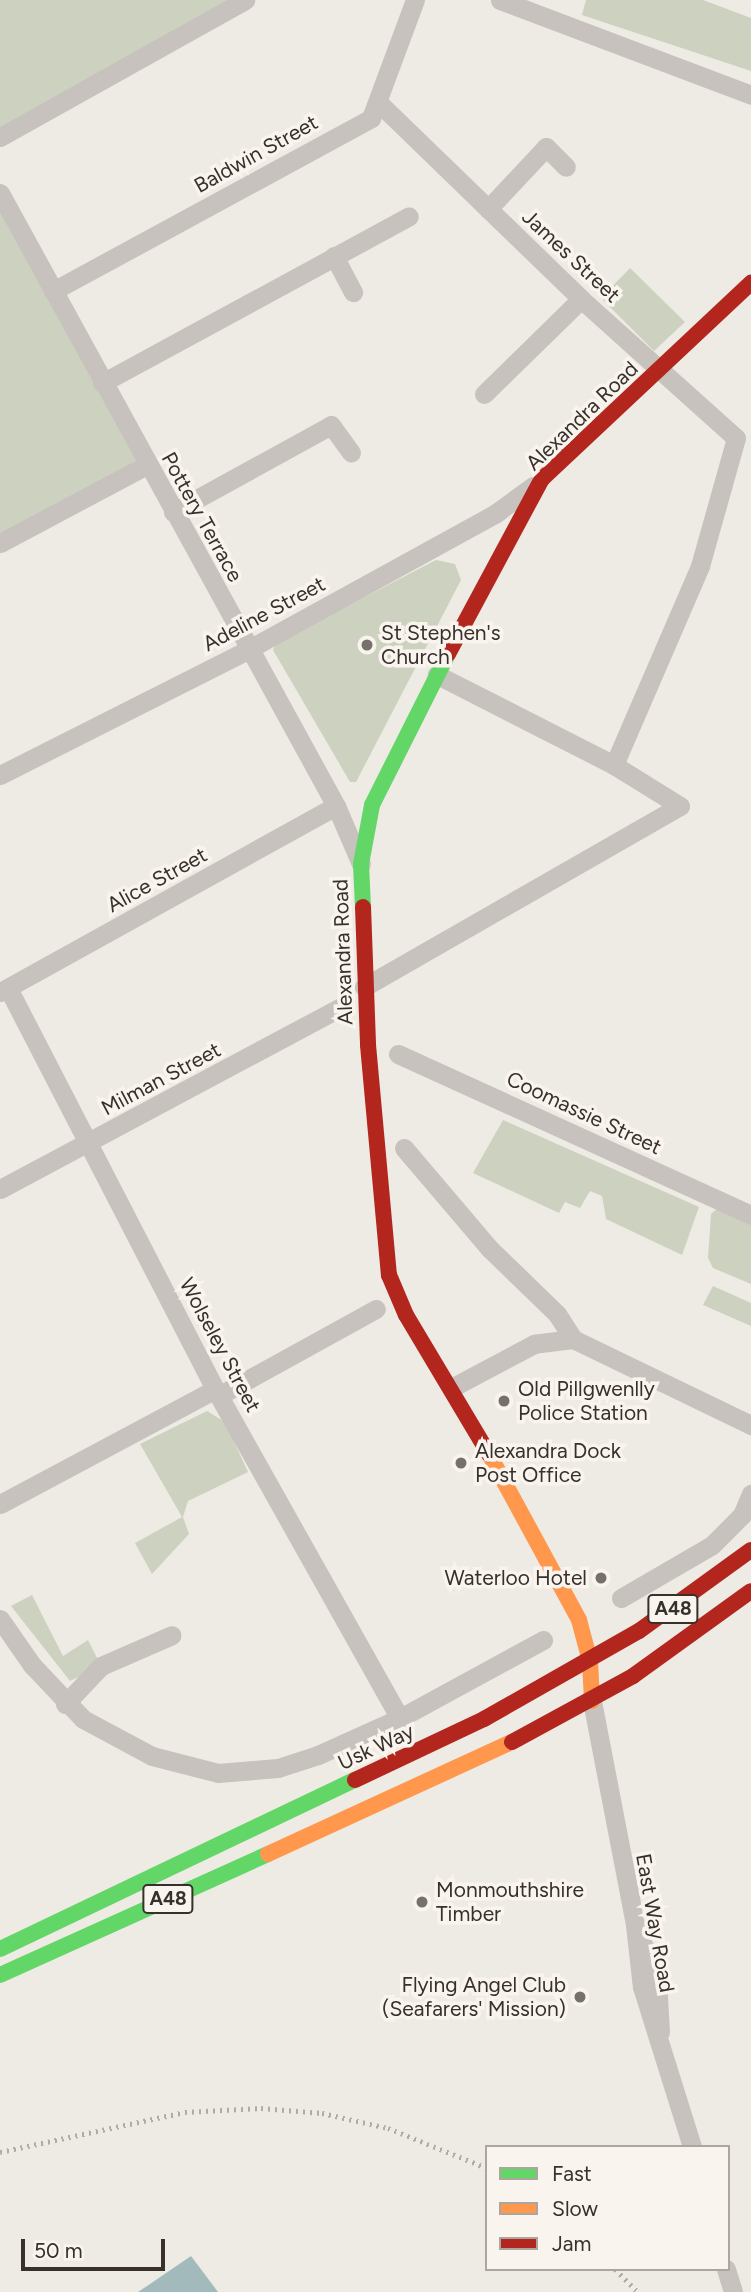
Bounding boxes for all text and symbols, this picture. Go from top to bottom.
street label: Baldwin Street [190,110,322,198]
street label: James Street [517,204,625,308]
street label: Alexandra Road [521,356,643,476]
street label: Pottery Terrace [156,448,248,586]
street label: Adeline Street [199,571,329,657]
place label: St Stephen's Church [381,620,501,670]
marker: St Stephen's Church [359,637,375,653]
street label: Alice Street [103,842,211,918]
street label: Alexandra Road [328,879,358,1025]
street label: Milman Street [97,1037,225,1121]
street label: Coomassie Street [503,1066,665,1160]
street label: Wolseley Street [174,1274,266,1416]
place label: Old Pillgwenlly Police Station [518,1376,655,1426]
marker: Old Pillgwenlly Police Station [496,1393,512,1409]
place label: Alexandra Dock Post Office [475,1438,621,1488]
marker: Alexandra Dock Post Office [453,1455,469,1471]
place label: Waterloo Hotel [444,1565,587,1591]
marker: Waterloo Hotel [593,1570,609,1586]
road number: A48 [647,1594,699,1624]
street label: Usk Way [334,1718,418,1776]
street label: East Way Road [630,1852,680,1994]
place label: Monmouthshire Timber [436,1877,584,1927]
road number: A48 [142,1884,194,1914]
marker: Monmouthshire Timber [414,1894,430,1910]
place label: Flying Angel Club (Seafarers' Mission) [382,1972,566,2022]
marker: Flying Angel Club (Seafarers' Mission) [572,1989,588,2005]
legend [485,2145,730,2271]
text: Fast [552,2161,592,2186]
text: Slow [552,2196,598,2221]
scale bar [24,2226,168,2270]
text: Jam [552,2231,591,2256]
text: 50 m [34,2238,83,2263]

